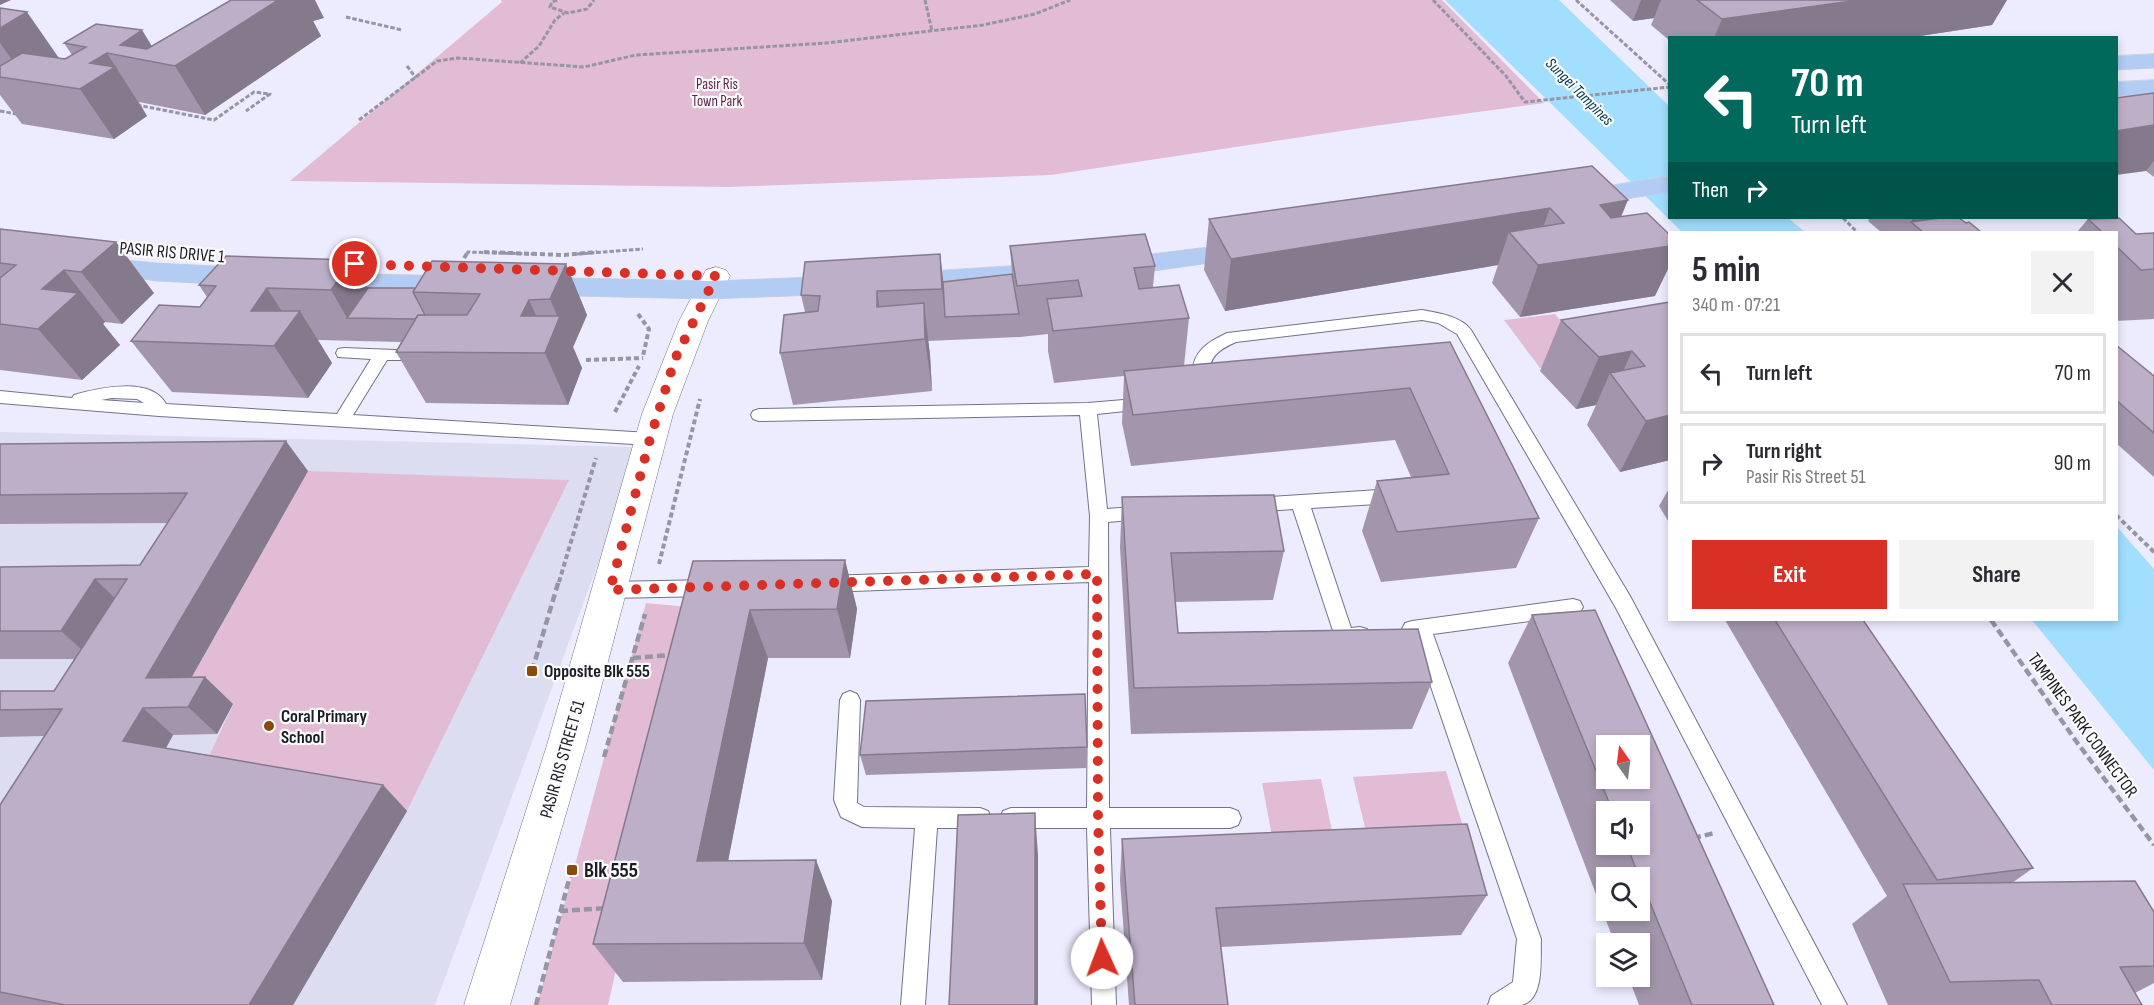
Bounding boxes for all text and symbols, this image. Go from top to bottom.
water label: Sungei Tampines [1541,54,1617,130]
text: 70 m [1791,58,1864,109]
icon: left [1692,60,1770,138]
park label: Pasir Ris Town Park [692,75,742,111]
text: Turn left [1791,109,1867,141]
icon: right [1740,174,1773,207]
text: Then [1692,177,1728,204]
street label: PASIR RIS DRIVE 1 [119,237,226,268]
pin [329,238,380,289]
icon: arrive [338,247,371,280]
text: 5 min [1692,249,1761,292]
button: close [2031,251,2094,314]
text: 340 m · 07:21 [1692,293,1780,317]
icon: left [1695,357,1728,390]
text: Turn left [1746,360,1812,387]
text: 70 m [2055,360,2091,387]
text: Turn right [1746,438,1822,465]
icon: right [1695,447,1728,480]
text: 90 m [2054,450,2091,477]
text: Pasir Ris Street 51 [1746,465,1865,489]
button: Exit [1692,540,1887,609]
button: Share [1899,540,2094,609]
street label: TAMPINES PARK CONNECTOR [2023,649,2142,802]
place label: Opposite Blk 555 [544,661,650,682]
marker: Opposite Blk 555 [525,664,539,678]
street label: PASIR RIS STREET 51 [536,697,590,821]
place label: Coral Primary School [281,706,367,748]
marker: Coral Primary School [262,719,276,733]
north arrow [1596,735,1650,789]
map controls [1596,735,1650,987]
button: sound [1596,801,1650,855]
place label: Blk 555 [584,858,638,883]
marker: Blk 555 [565,863,579,877]
button: search [1596,867,1650,921]
position arrow [1070,926,1134,990]
button: layers [1596,933,1650,987]

